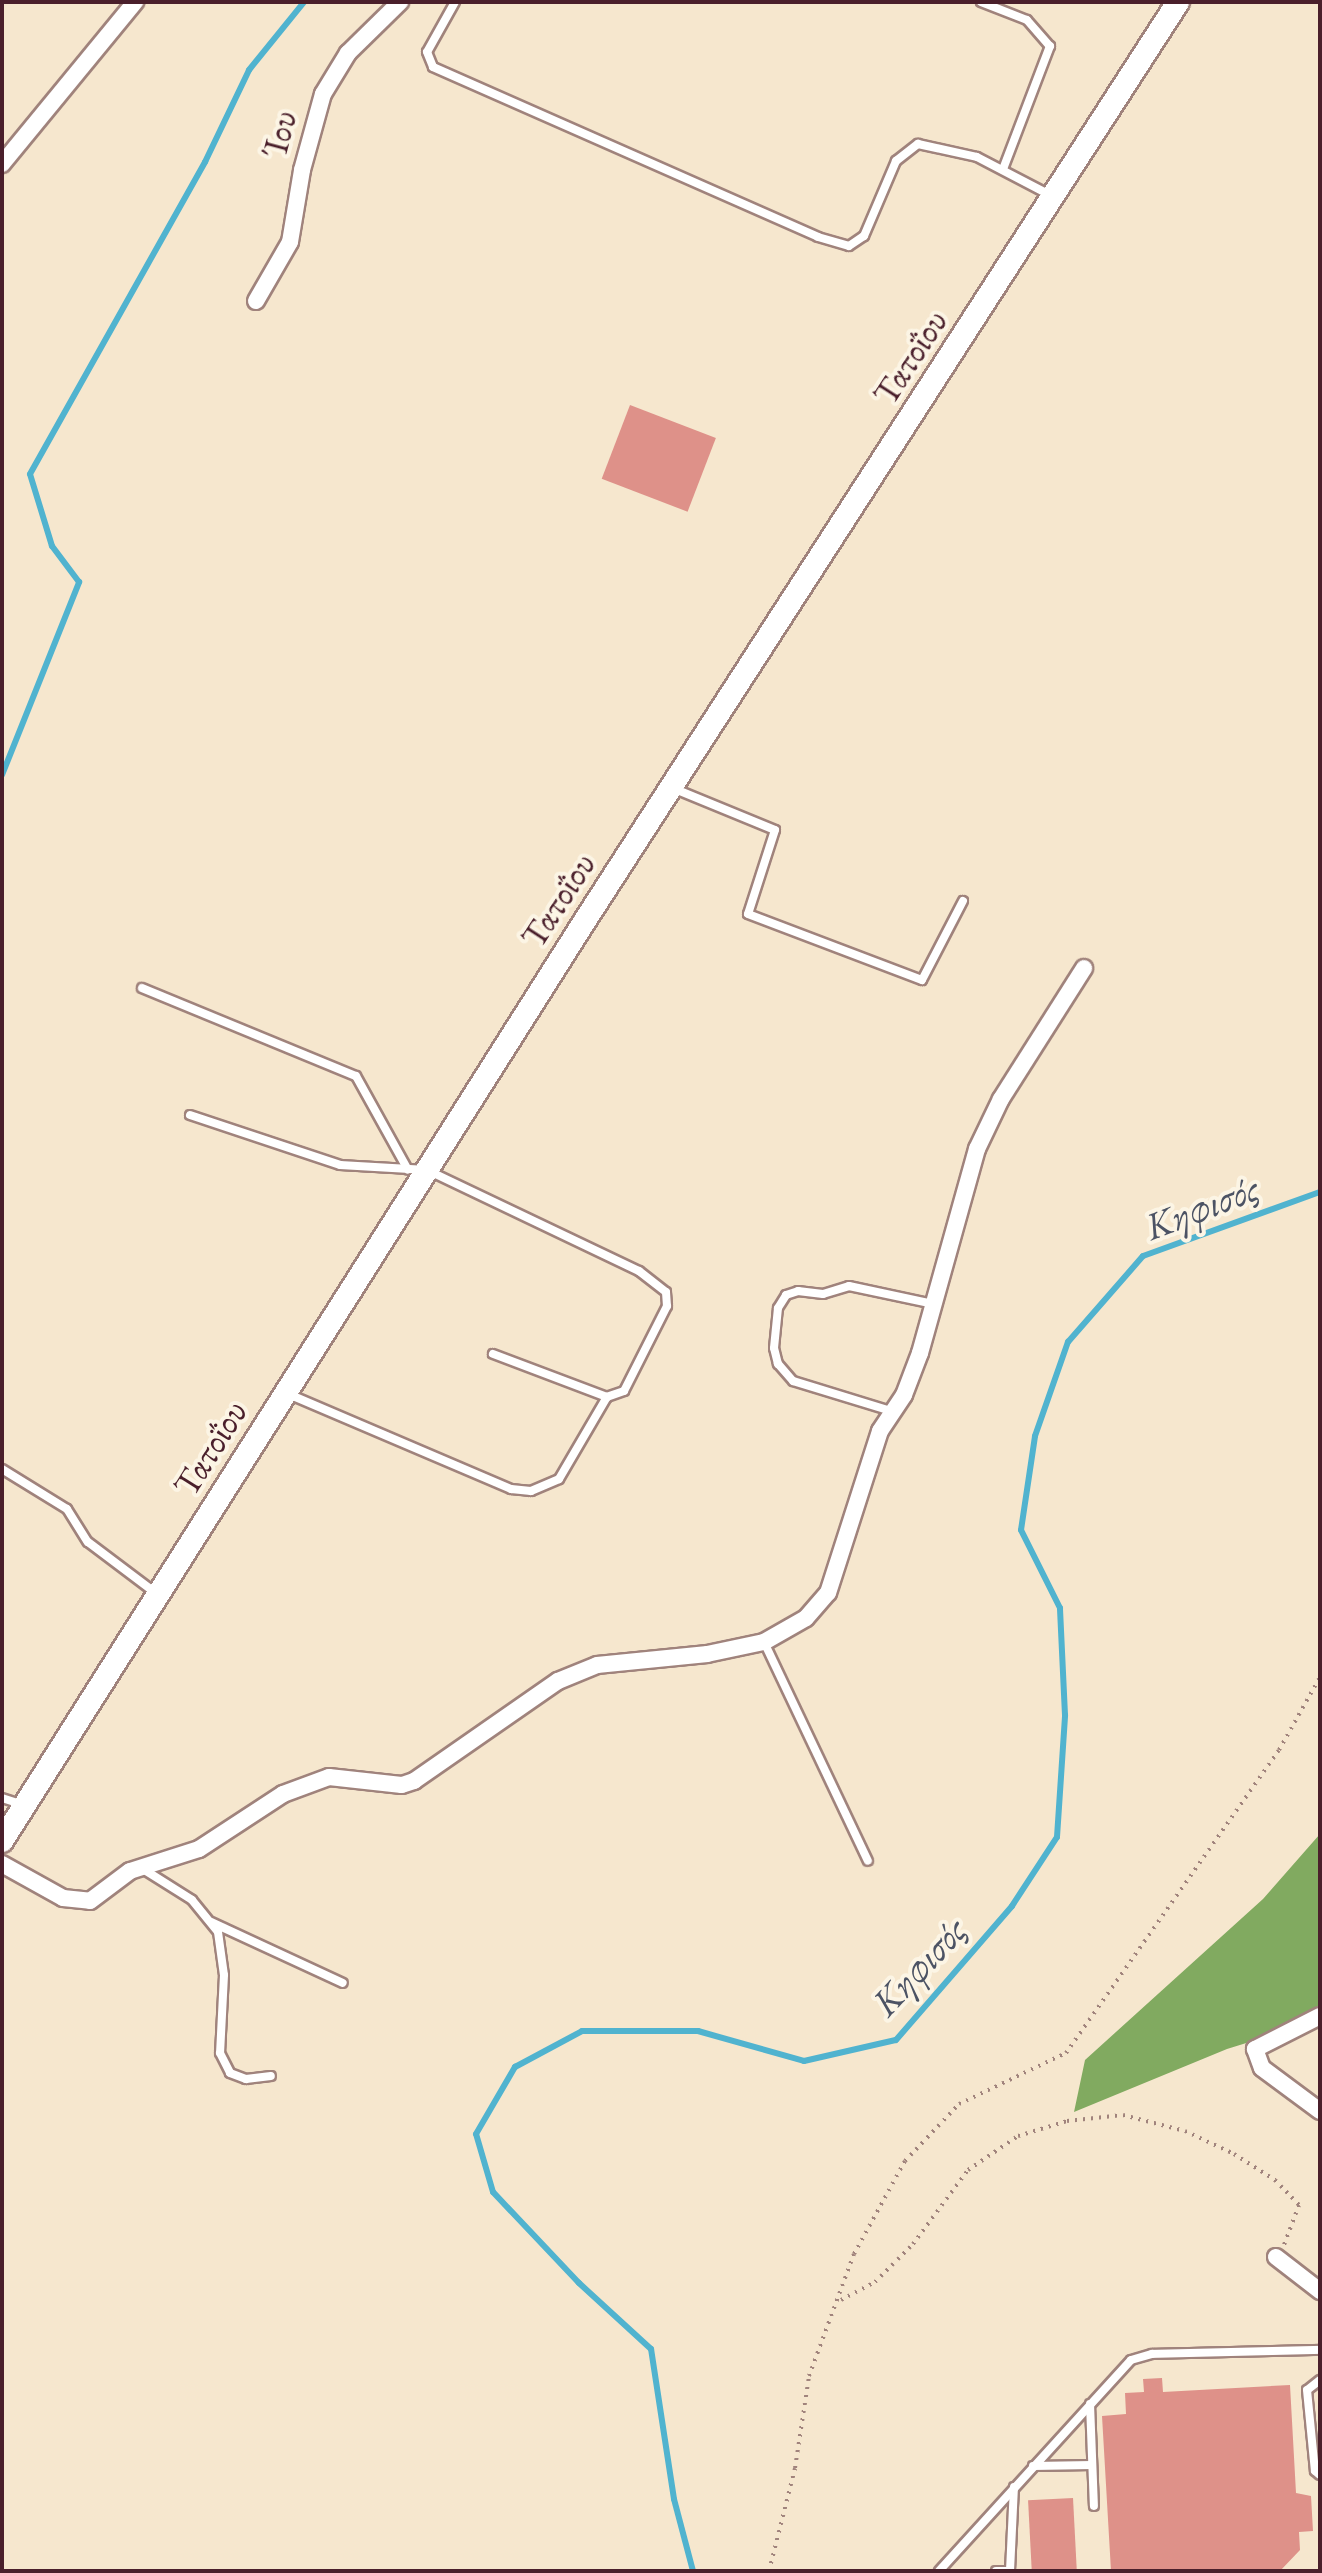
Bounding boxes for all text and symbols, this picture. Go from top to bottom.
street label: Ίου [252,106,306,162]
street label: Τατοΐου [863,301,957,413]
street label: Τατοΐου [511,844,605,956]
water label: Κηφισός [1138,1164,1266,1250]
street label: Τατοΐου [164,1392,256,1504]
water label: Κηφισός [862,1907,976,2025]

